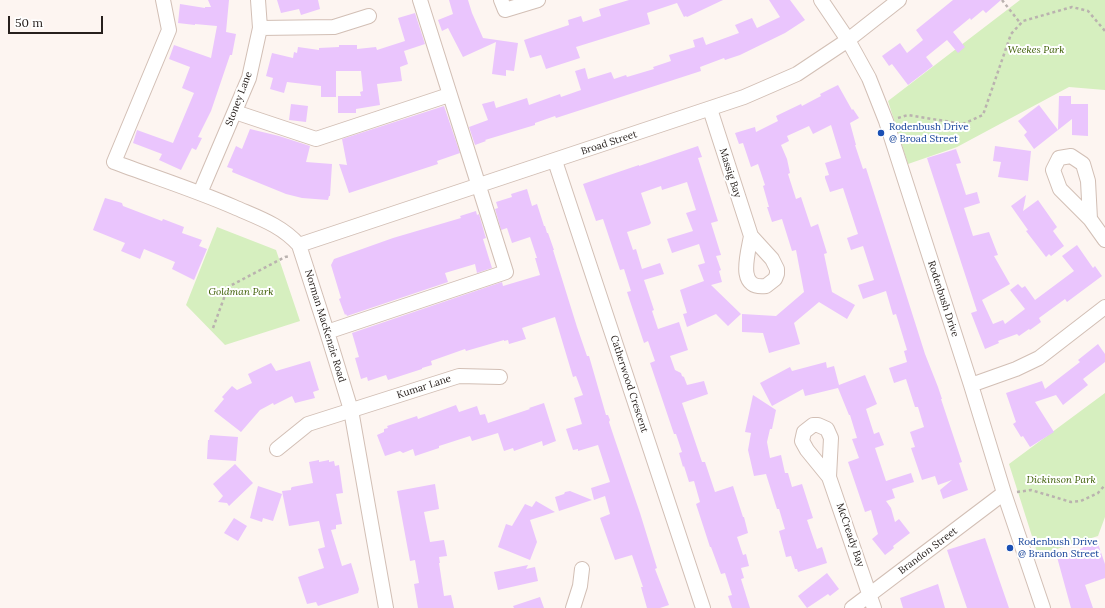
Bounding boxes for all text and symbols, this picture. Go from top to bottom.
scale bar [10,8,105,34]
text: 50 m [15,15,43,30]
park label: Weekes Park [1008,44,1064,56]
street label: Stoney Lane [223,70,255,128]
place label: Rodenbush Drive @ Broad Street [889,121,969,144]
street label: Broad Street [579,128,639,158]
marker: Rodenbush Drive @ Broad Street [876,128,886,138]
street label: Massig Bay [716,147,744,199]
street label: Rodenbush Drive [925,259,961,339]
street label: Norman MacKenzie Road [302,268,348,384]
park label: Goldman Park [208,286,274,298]
street label: Catherwood Crescent [608,334,650,434]
street label: Kumar Lane [395,373,453,401]
park label: Dickinson Park [1026,474,1096,486]
street label: McCready Bay [833,502,867,568]
street label: Brandon Street [896,525,960,577]
place label: Rodenbush Drive @ Brandon Street [1018,536,1099,560]
marker: Rodenbush Drive @ Brandon Street [1005,543,1015,553]

